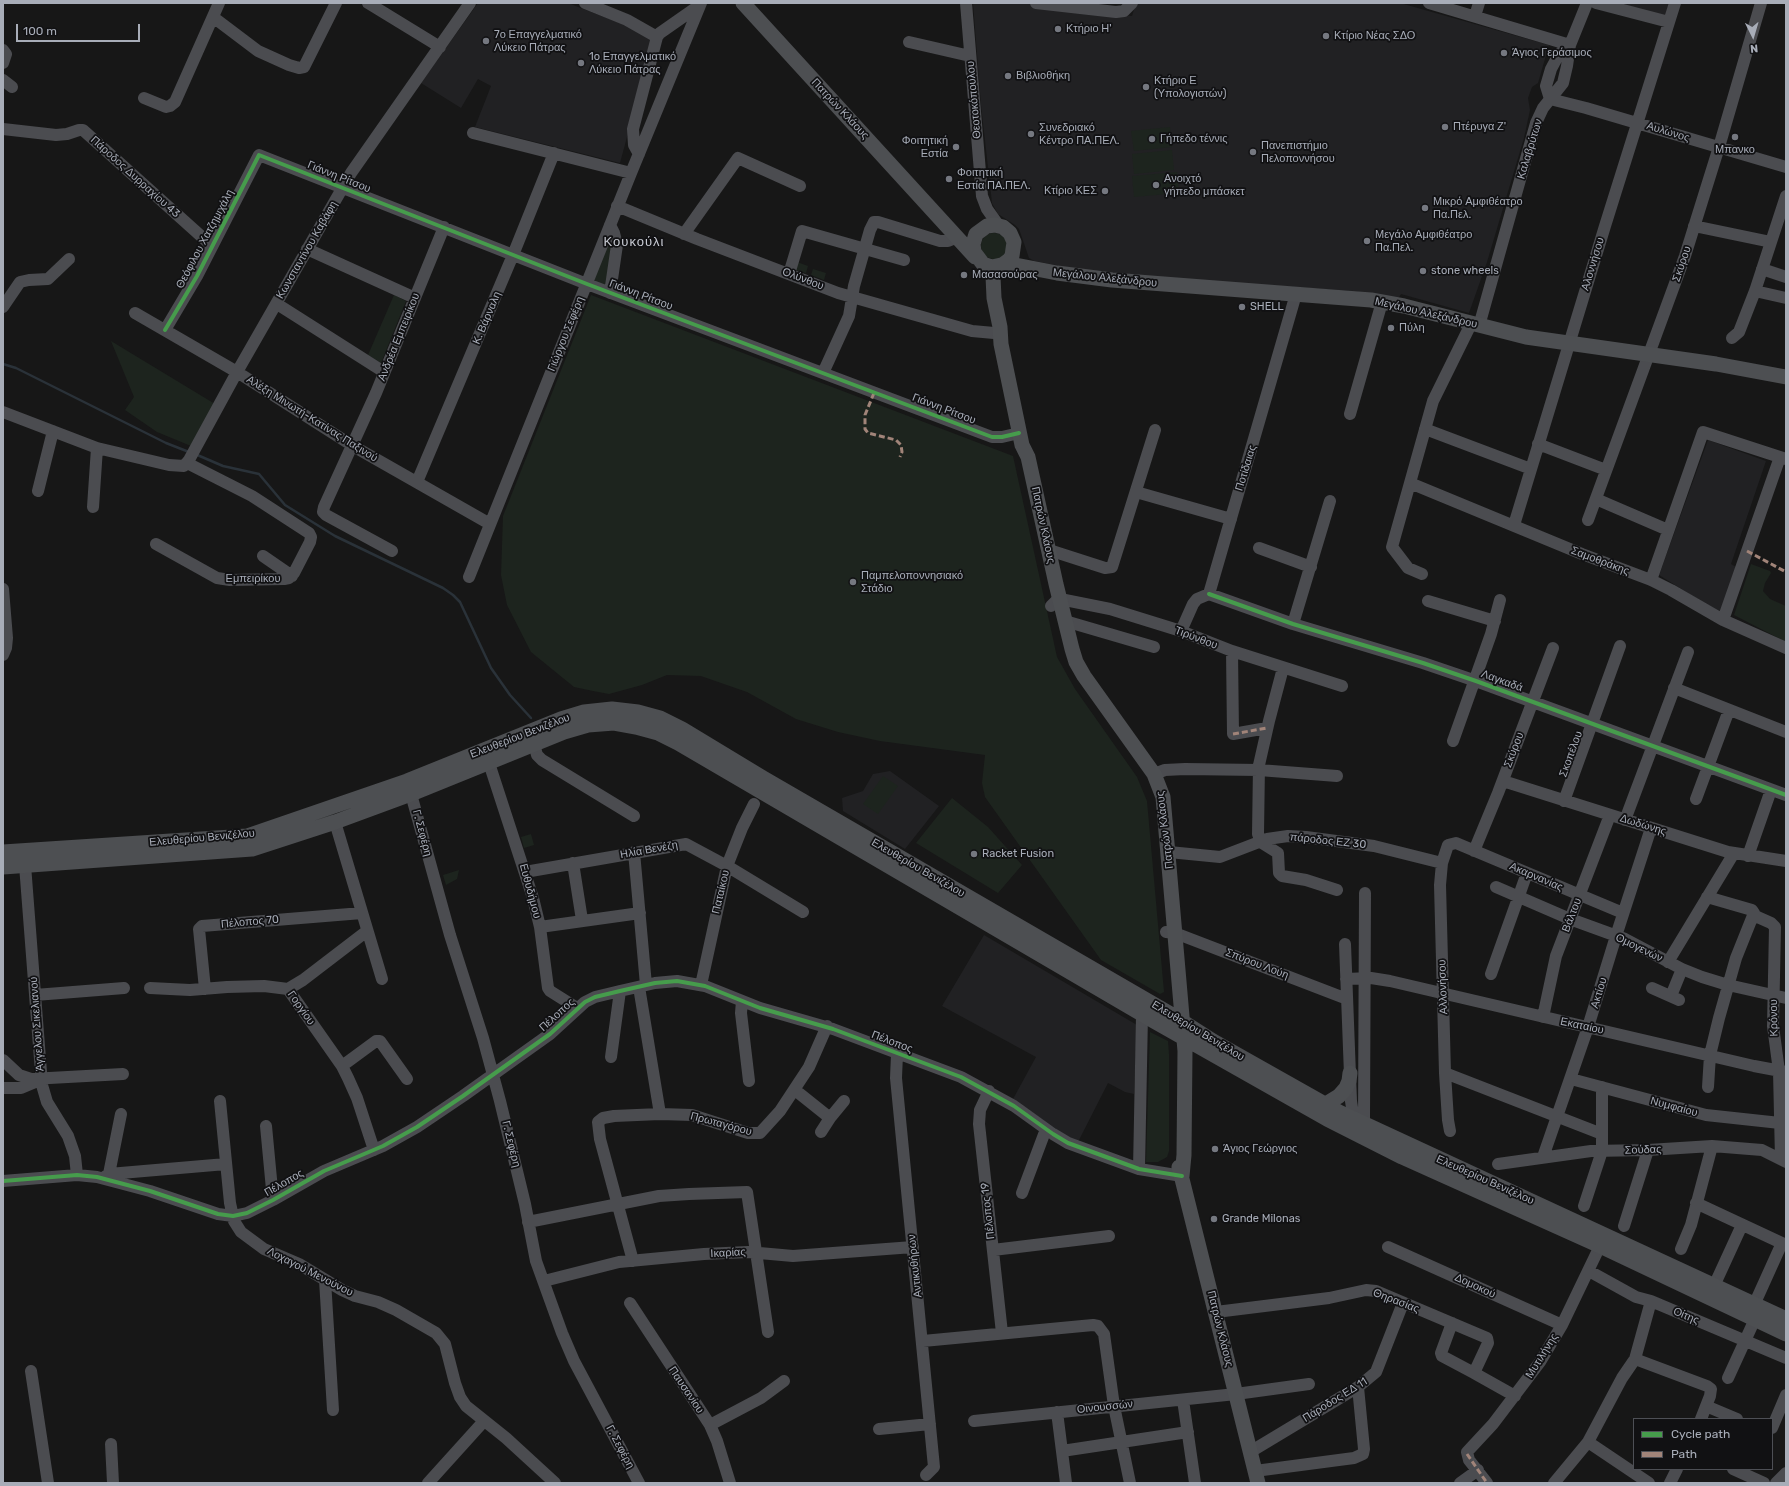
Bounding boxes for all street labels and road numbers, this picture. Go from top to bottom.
street label: Θεοτοκόπουλου [964,61,984,139]
street label: Πατρών Κλάους [809,76,871,142]
street label: Καλαβρύτων [1515,117,1545,181]
street label: Αυλώνος [1645,119,1691,145]
street label: Πάροδος Δυρραχίου 43 [88,133,182,221]
street label: Γιάννη Ρίτσου [305,158,373,196]
street label: Θεόφιλου Χατζημιχάλη [173,187,237,291]
street label: Κωνσταντίνου Καβάφη [274,199,340,301]
street label: Αλοννήσου [1579,236,1607,292]
street label: Σκύρου [1670,244,1694,284]
street label: Ολύνθου [780,265,826,293]
street label: Μεγάλου Αλεξάνδρου [1052,266,1158,290]
street label: Γιάννη Ρίτσου [607,277,675,313]
street label: Κ. Βάρναλη [470,290,504,346]
street label: Ανδρέα Εμπειρίκου [375,291,423,383]
street label: Γιώργου Σεφέρη [545,295,587,373]
street label: Μεγάλου Αλεξάνδρου [1373,295,1479,331]
street label: Αλέξη Μινωτή-Κατίνας Παξινού [244,373,380,465]
street label: Γιάννη Ρίτσου [910,391,978,427]
street label: Ποτίδαιας [1233,443,1259,493]
street label: Πατρών Κλάους [1028,485,1058,565]
street label: Σαμοθράκης [1569,544,1631,578]
street label: Εμπειρίκου [226,572,280,586]
street label: Τιρύνθου [1173,624,1219,652]
street label: Λαγκαδά [1479,667,1525,695]
street label: Ελευθερίου Βενιζέλου [468,711,572,761]
street label: Σκοπέλου [1557,729,1585,779]
street label: Σκύρου [1501,731,1527,769]
street label: Πατρών Κλάους [1154,790,1176,870]
street label: Γ. Σεφέρη [409,808,435,858]
street label: Δωδώνης [1618,812,1668,838]
street label: Ελευθερίου Βενιζέλου [149,827,255,849]
street label: πάροδος ΕΖ 30 [1289,830,1367,852]
street label: Ελευθερίου Βενιζέλου [869,836,967,900]
street label: Ηλία Βενέζη [619,838,679,862]
street label: Ακαρνανίας [1507,860,1565,894]
street label: Ευθυδήμου [516,862,544,920]
street label: Παταίκου [710,869,732,915]
street label: Βάλτου [1559,896,1585,934]
street label: Πέλοπος 70 [220,913,280,931]
street label: Ομογενών [1613,931,1665,965]
street label: Σπύρου Λούη [1224,946,1290,982]
street label: Αλλονήσου [1435,959,1451,1015]
street label: Άγγελου Σικελιανού [27,976,47,1072]
street label: Ακτίου [1588,976,1610,1010]
street label: Γοργίου [285,988,317,1028]
street label: Πέλοπος [537,996,577,1034]
street label: Ελευθερίου Βενιζέλου [1149,998,1247,1064]
street label: Κρόνου [1767,999,1781,1037]
street label: Εκαταίου [1559,1015,1605,1037]
street label: Πέλοπος [870,1028,914,1056]
street label: Νυμφαίου [1649,1094,1699,1120]
street label: Πρωταγόρου [689,1109,753,1139]
street label: Γ. Σεφέρη [499,1119,523,1169]
street label: Σούδας [1624,1143,1662,1157]
street label: Ελευθερίου Βενιζέλου [1434,1152,1536,1208]
street label: Πέλοπος [262,1167,306,1199]
street label: Πέλοπος 19 [978,1182,998,1240]
street label: Αντικυθήρων [905,1234,925,1298]
street label: Λοχαγού Μενούνου [265,1245,355,1299]
street label: Ικαρίας [710,1245,746,1261]
street label: Δομοκού [1453,1271,1497,1301]
street label: Θηρασίας [1371,1286,1421,1316]
street label: Πατρών Κλάους [1204,1289,1236,1369]
street label: Οίτης [1671,1305,1701,1327]
street label: Μυτιλήνης [1523,1331,1561,1381]
street label: Παυσανίου [666,1364,706,1416]
street label: Πάροδος ΕΔ 11 [1300,1375,1370,1425]
street label: Οινουσσών [1076,1397,1134,1417]
street label: Γ. Σεφέρη [603,1423,637,1471]

